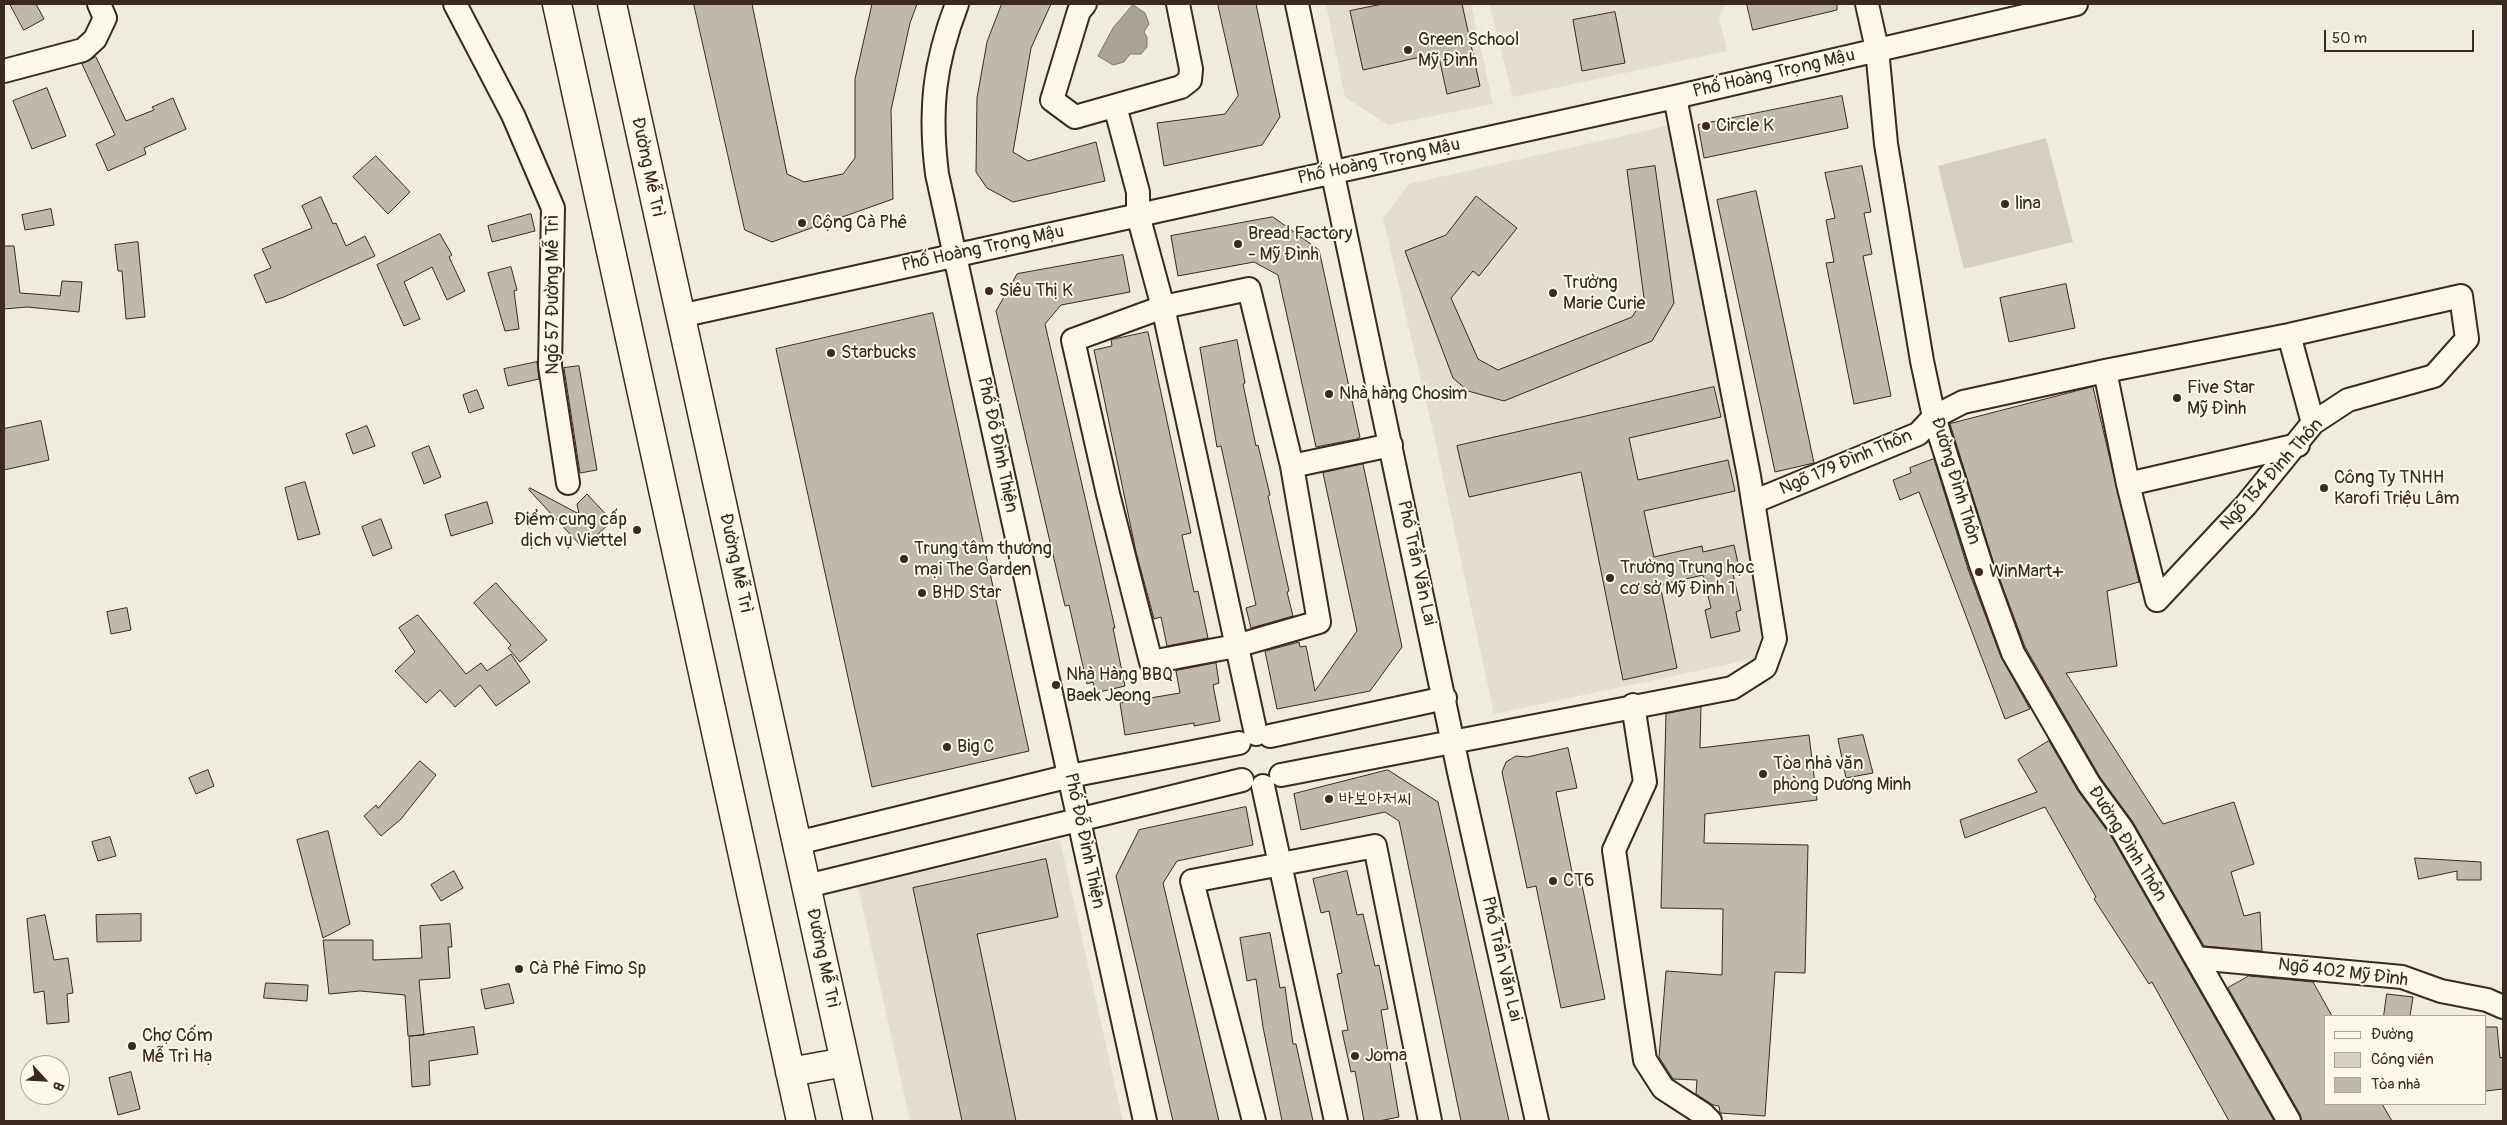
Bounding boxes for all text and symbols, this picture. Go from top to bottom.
scale bar [2327,20,2477,52]
place label: Green School Mỹ Đình [1418,29,1519,72]
text: 50 m [2332,29,2367,48]
marker: Green School Mỹ Đình [1402,44,1414,56]
street label: Phố Hoàng Trọng Mậu [1691,45,1857,103]
street label: Đường Mễ Trì [626,115,668,219]
place label: Circle K [1716,115,1774,137]
marker: Circle K [1700,120,1712,132]
street label: Phố Hoàng Trọng Mậu [1296,134,1462,190]
place label: lina [2015,193,2041,215]
marker: lina [1999,198,2011,210]
place label: Cộng Cà Phê [812,212,907,234]
street label: Ngõ 57 Đường Mễ Trì [542,215,564,375]
marker: Cộng Cà Phê [796,217,808,229]
street label: Phố Hoàng Trọng Mậu [900,221,1066,277]
place label: Bread Factory - Mỹ Đình [1248,223,1353,266]
marker: Bread Factory - Mỹ Đình [1232,238,1244,250]
place label: Trường Marie Curie [1563,272,1645,314]
place label: Siêu Thị K [999,280,1073,302]
marker: Siêu Thị K [983,285,995,297]
marker: Trường Marie Curie [1547,287,1559,299]
place label: Starbucks [841,342,916,364]
marker: Starbucks [825,347,837,359]
street label: Phố Đỗ Đình Thiện [972,375,1022,515]
place label: Five Star Mỹ Đình [2187,377,2255,419]
place label: Nhà hàng Chosim [1339,383,1468,405]
marker: Nhà hàng Chosim [1323,388,1335,400]
marker: Five Star Mỹ Đình [2171,392,2183,404]
street label: Đường Đình Thôn [1925,415,1985,547]
street label: Ngõ 154 Đình Thôn [2216,415,2328,535]
street label: Ngõ 179 Đình Thôn [1776,425,1916,501]
place label: Công Ty TNHH Karofi Triệu Lâm [2334,467,2460,509]
marker: Công Ty TNHH Karofi Triệu Lâm [2318,482,2330,494]
street label: Phố Trần Văn Lai [1392,498,1440,628]
place label: Điểm cung cấp dịch vụ Viettel [514,509,627,552]
street label: Đường Mễ Trì [714,511,756,615]
marker: Điểm cung cấp dịch vụ Viettel [631,524,643,536]
place label: Trung tâm thương mại The Garden [914,538,1052,580]
marker: Trung tâm thương mại The Garden [898,553,910,565]
place label: Trường Trung học cơ sở Mỹ Đình 1 [1620,557,1755,600]
place label: WinMart+ [1989,561,2063,583]
marker: WinMart+ [1973,566,1985,578]
marker: Trường Trung học cơ sở Mỹ Đình 1 [1604,572,1616,584]
place label: BHD Star [932,582,1001,604]
marker: BHD Star [916,587,928,599]
place label: Nhà Hàng BBQ Baek Jeong [1066,664,1173,706]
marker: Nhà Hàng BBQ Baek Jeong [1050,679,1062,691]
place label: Big C [957,736,994,758]
marker: Big C [941,741,953,753]
place label: Tòa nhà văn phòng Dương Minh [1773,753,1911,796]
marker: Tòa nhà văn phòng Dương Minh [1757,768,1769,780]
street label: Phố Đỗ Đình Thiện [1059,771,1109,911]
street label: Đường Đình Thôn [2083,782,2171,906]
place label: 바보아저씨 [1339,788,1411,810]
marker: 바보아저씨 [1323,793,1335,805]
place label: CT6 [1563,870,1595,892]
marker: CT6 [1547,875,1559,887]
street label: Phố Trần Văn Lai [1476,895,1526,1023]
street label: Đường Mễ Trì [801,906,843,1010]
street label: Ngõ 402 Mỹ Đình [2277,954,2409,992]
place label: Cà Phê Fimo Sp [529,958,646,980]
marker: Cà Phê Fimo Sp [513,963,525,975]
legend [2324,1015,2487,1105]
place label: Chợ Cốm Mễ Trì Hạ [142,1025,213,1068]
text: Đường [2371,1025,2413,1044]
marker: Chợ Cốm Mễ Trì Hạ [126,1040,138,1052]
place label: Joma [1365,1045,1407,1067]
marker: Joma [1349,1050,1361,1062]
text: Công viên [2371,1050,2434,1069]
north arrow [20,1055,70,1105]
text: Tòa nhà [2371,1075,2420,1094]
text: B [49,1079,68,1093]

